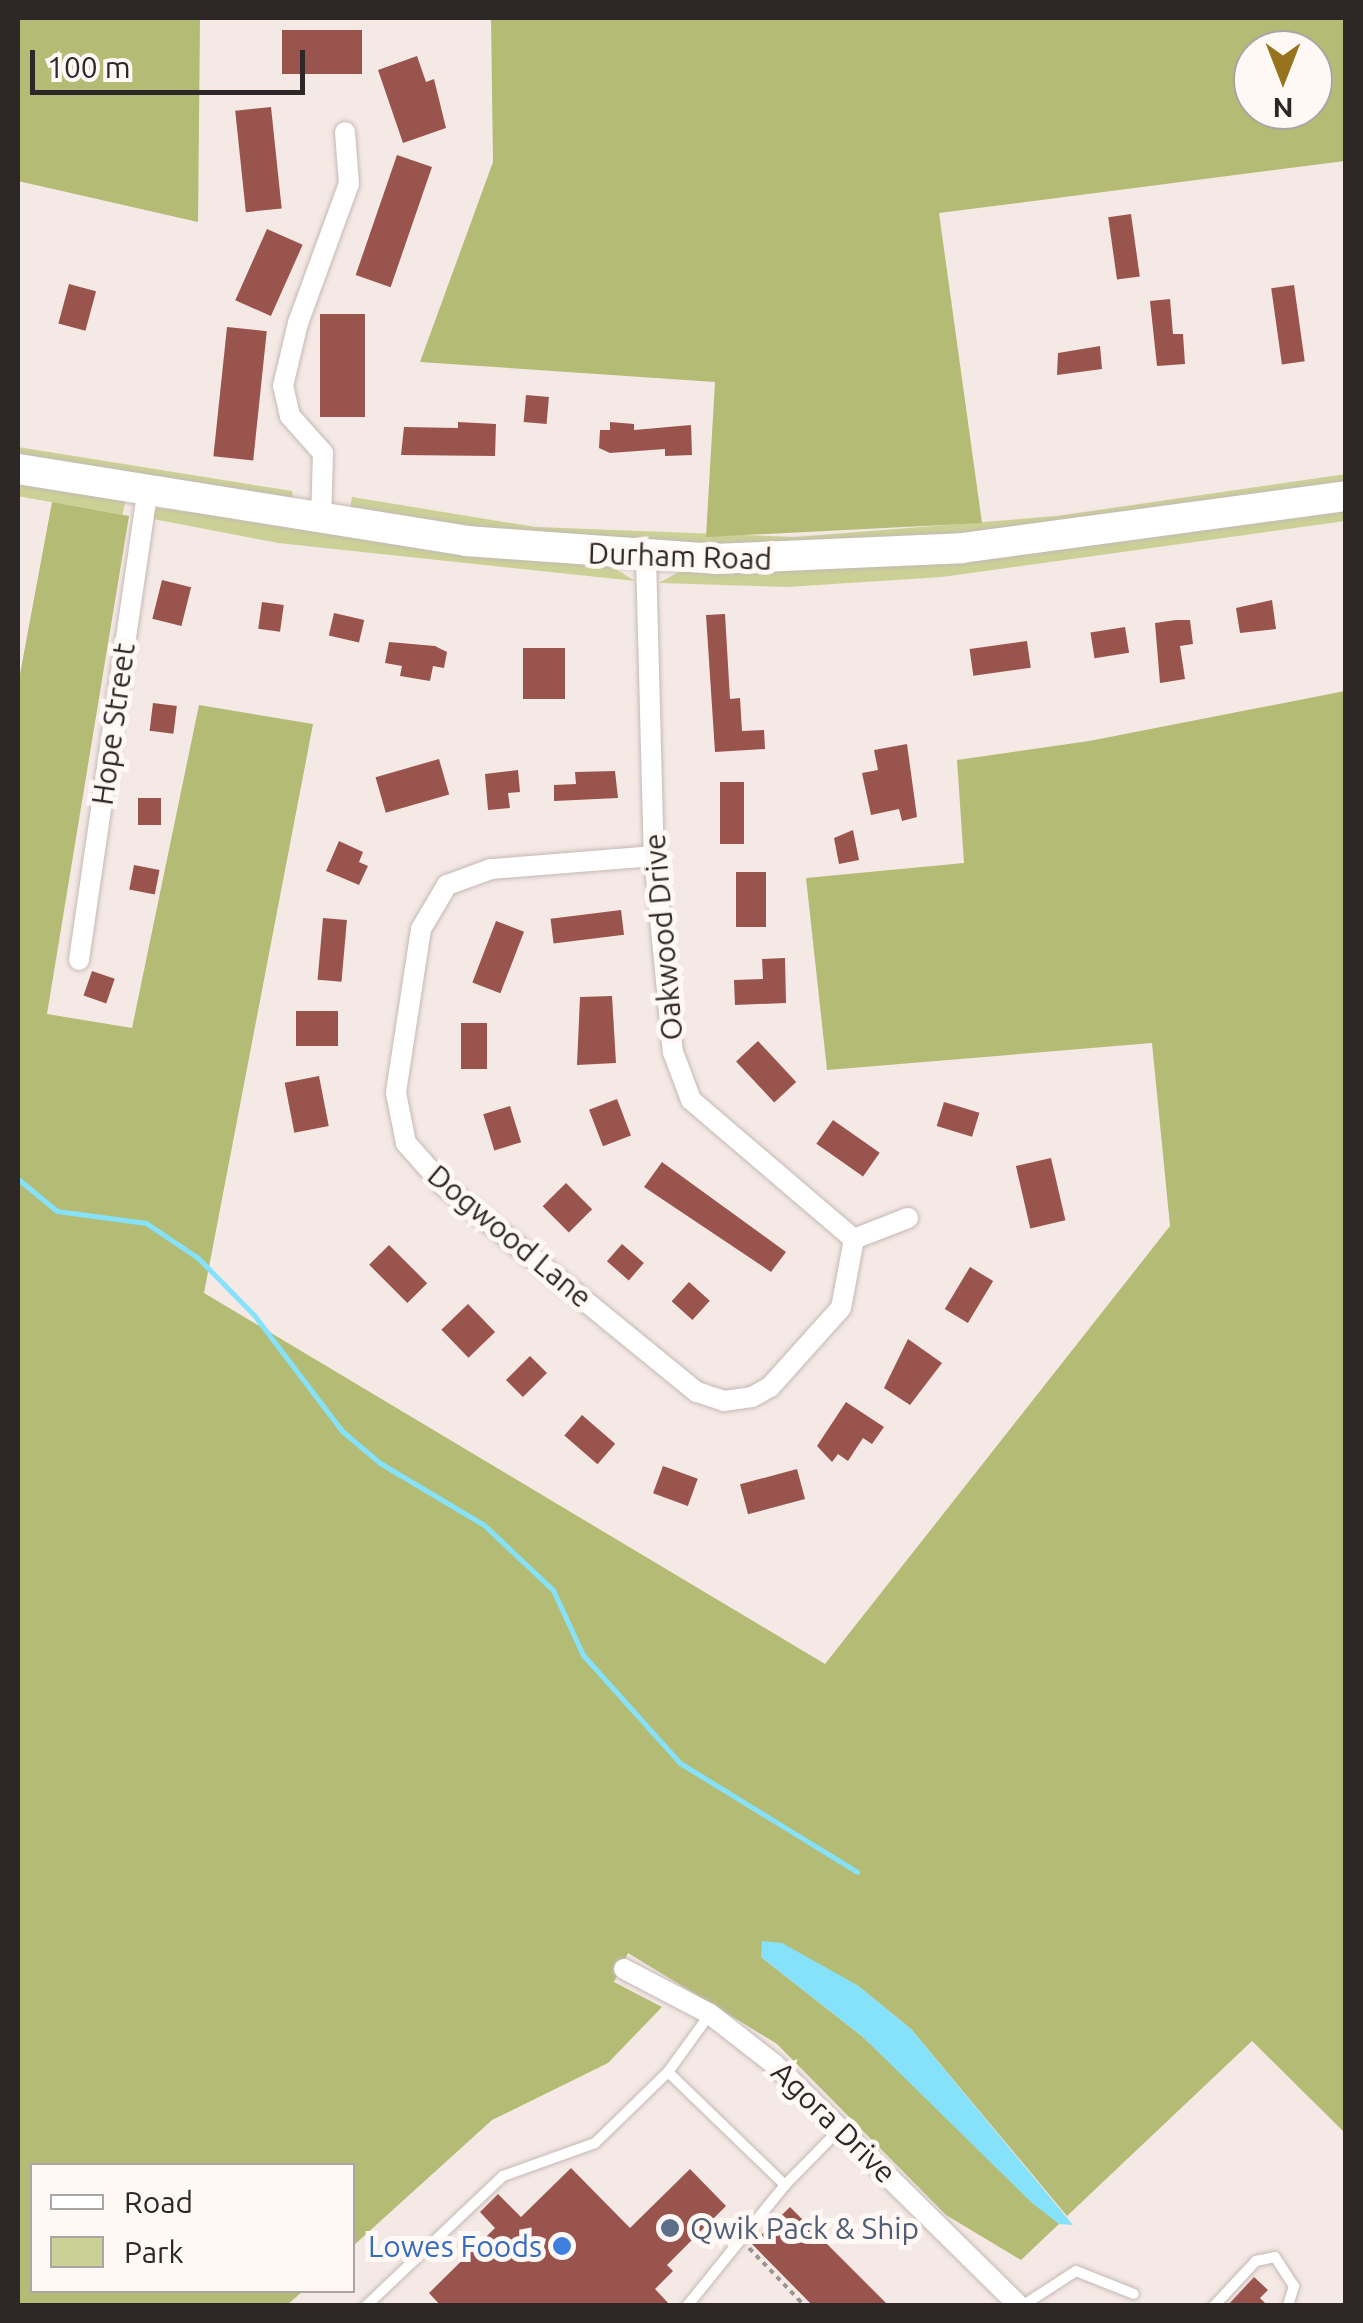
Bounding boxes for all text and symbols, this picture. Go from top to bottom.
scale bar [35,30,310,92]
north arrow [1233,30,1333,130]
text: 100 m [47,50,131,84]
text: N [1273,93,1293,124]
street label: Durham Road [587,535,773,577]
street label: Hope Street [84,641,142,807]
street label: Oakwood Drive [636,832,690,1042]
street label: Dogwood Lane [421,1157,599,1315]
street label: Agora Drive [764,2054,904,2190]
legend [30,2163,355,2293]
text: Road [124,2185,193,2219]
place label: Qwik Pack & Ship [690,2210,919,2246]
marker: Qwik Pack & Ship [659,2217,681,2239]
place label: Lowes Foods [368,2228,542,2264]
text: Park [124,2235,184,2269]
marker: Lowes Foods [551,2235,573,2257]

